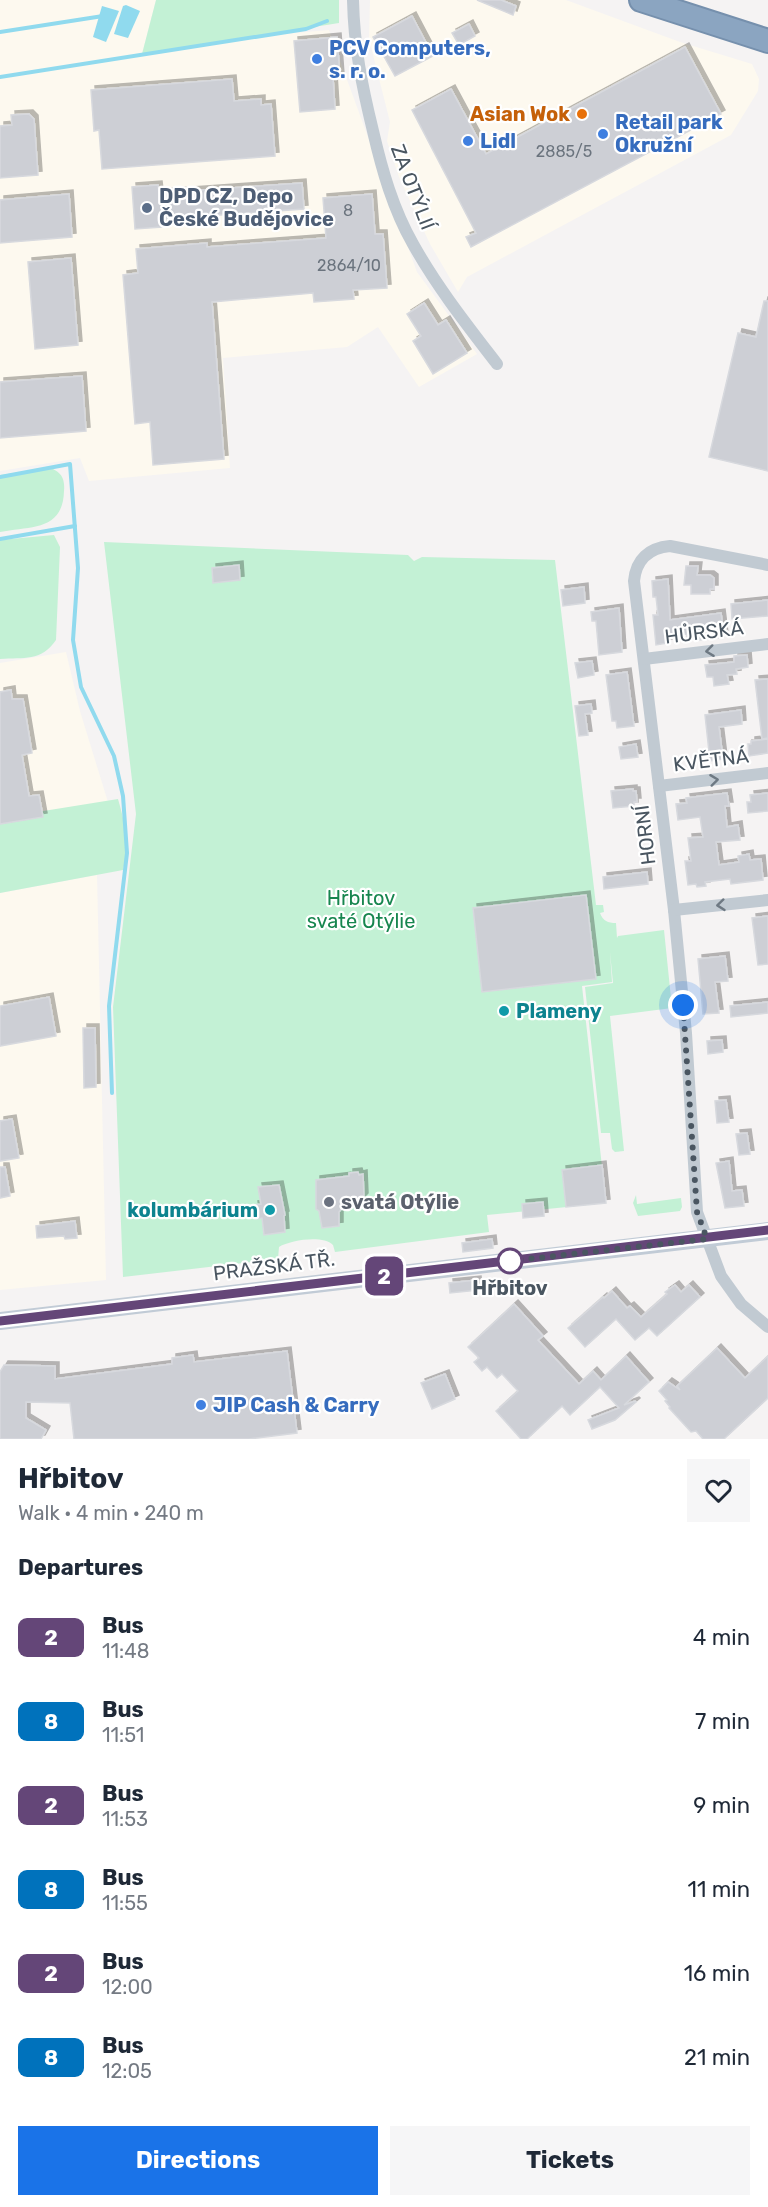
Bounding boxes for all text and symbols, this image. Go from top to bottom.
place label: PCV Computers, s. r. o. [329,36,491,83]
marker: PCV Computers, s. r. o. [310,52,324,66]
place label: Asian Wok [470,102,570,126]
marker: Asian Wok [575,107,589,121]
place label: Retail park Okružní [615,110,723,157]
marker: Retail park Okružní [596,127,610,141]
place label: Lidl [480,129,516,153]
marker: Lidl [461,134,475,148]
street label: ZA OTÝLIÍ [386,141,441,235]
house number: 2885/5 [536,142,592,161]
place label: DPD CZ, Depo České Budějovice [159,184,334,231]
marker: DPD CZ, Depo České Budějovice [140,201,154,215]
house number: 8 [343,201,353,220]
house number: 2864/10 [317,256,381,275]
street label: HŮRSKÁ [663,615,745,649]
one-way arrow [705,644,715,657]
street label: KVĚTNÁ [672,743,750,777]
one-way arrow [709,774,718,786]
street label: HORNÍ [629,802,661,866]
park label: Hřbitov svaté Otýlie [307,886,415,933]
one-way arrow [716,898,725,911]
your location [668,990,698,1020]
place label: Plameny [516,999,602,1023]
marker: Plameny [497,1004,511,1018]
place label: svatá Otýlie [341,1190,459,1214]
marker: svatá Otýlie [322,1195,336,1209]
place label: kolumbárium [127,1198,258,1222]
marker: kolumbárium [263,1203,277,1217]
street label: PRAŽSKÁ TŘ. [212,1247,336,1285]
marker: Hřbitov [497,1248,523,1274]
line badge: 2 [364,1256,404,1296]
text: 2 [377,1264,391,1289]
place label: Hřbitov [472,1276,548,1300]
place label: JIP Cash & Carry [213,1393,380,1417]
marker: JIP Cash & Carry [194,1398,208,1412]
button: heart [687,1459,750,1522]
text: Hřbitov [18,1462,124,1495]
text: Walk · 4 min · 240 m [18,1501,204,1525]
text: Departures [18,1554,143,1581]
text: Bus [102,1612,144,1639]
text: 4 min [693,1624,750,1651]
text: 2 [44,1625,58,1650]
text: 11:48 [102,1639,149,1663]
text: Bus [102,1696,144,1723]
text: 7 min [695,1708,750,1735]
text: 8 [44,1709,58,1734]
text: 11:51 [102,1723,144,1747]
text: Bus [102,1780,144,1807]
text: 9 min [693,1792,750,1819]
text: 2 [44,1793,58,1818]
text: 11:53 [102,1807,148,1831]
text: Bus [102,1864,144,1891]
text: 11 min [688,1876,750,1903]
text: 8 [44,1877,58,1902]
text: 11:55 [102,1891,148,1915]
text: Bus [102,1948,144,1975]
text: 16 min [684,1960,750,1987]
text: 2 [44,1961,58,1986]
text: 12:00 [102,1975,153,1999]
text: Bus [102,2032,144,2059]
text: 21 min [684,2044,750,2071]
text: 8 [44,2045,58,2070]
text: 12:05 [102,2059,152,2083]
button: Directions [18,2126,378,2195]
button: Tickets [390,2126,750,2195]

